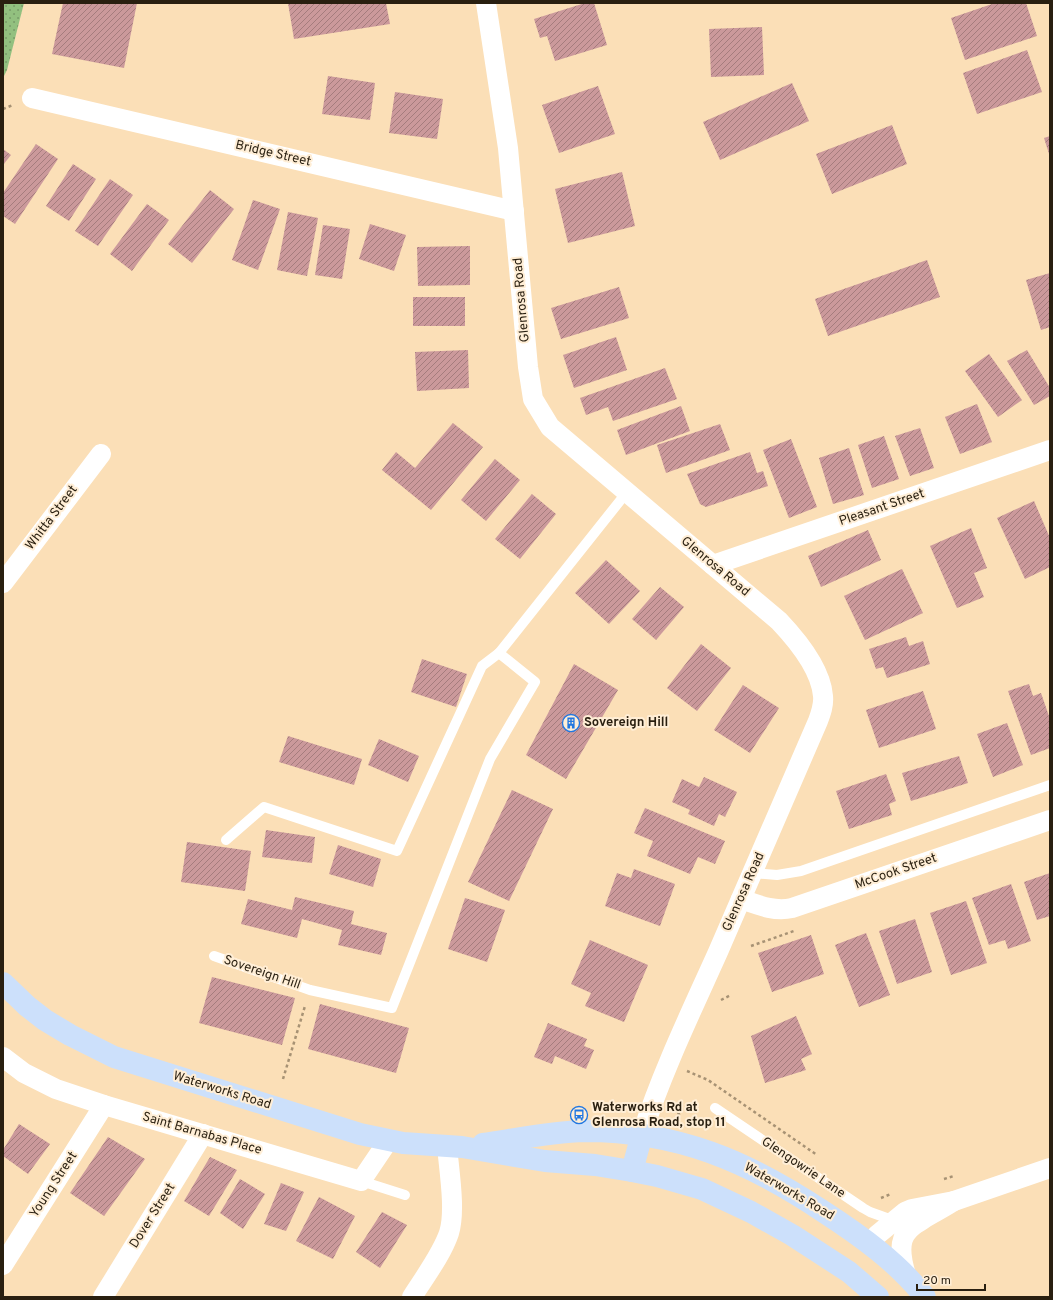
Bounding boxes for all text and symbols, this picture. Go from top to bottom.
street label: Bridge Street [234,138,313,171]
street label: Glenrosa Road [510,257,534,343]
street label: Whitta Street [23,482,82,553]
street label: Pleasant Street [837,486,927,530]
street label: Glenrosa Road [677,534,753,600]
building icon: Sovereign Hill [561,713,581,733]
place label: Sovereign Hill [584,715,668,731]
street label: Glenrosa Road [719,850,769,934]
street label: McCook Street [853,850,939,894]
street label: Sovereign Hill [221,952,303,994]
street label: Waterworks Road [171,1069,273,1113]
place label: Waterworks Rd at Glenrosa Road, stop 11 [592,1100,726,1131]
bus stop icon: Waterworks Rd at Glenrosa Road, stop 11 [569,1105,589,1125]
street label: Saint Barnabas Place [140,1109,264,1159]
street label: Glengowrie Lane [758,1134,848,1202]
street label: Young Street [27,1149,81,1221]
street label: Waterworks Road [741,1160,837,1224]
street label: Dover Street [127,1181,179,1251]
scale bar [917,1266,985,1292]
text: 20 m [923,1273,951,1289]

